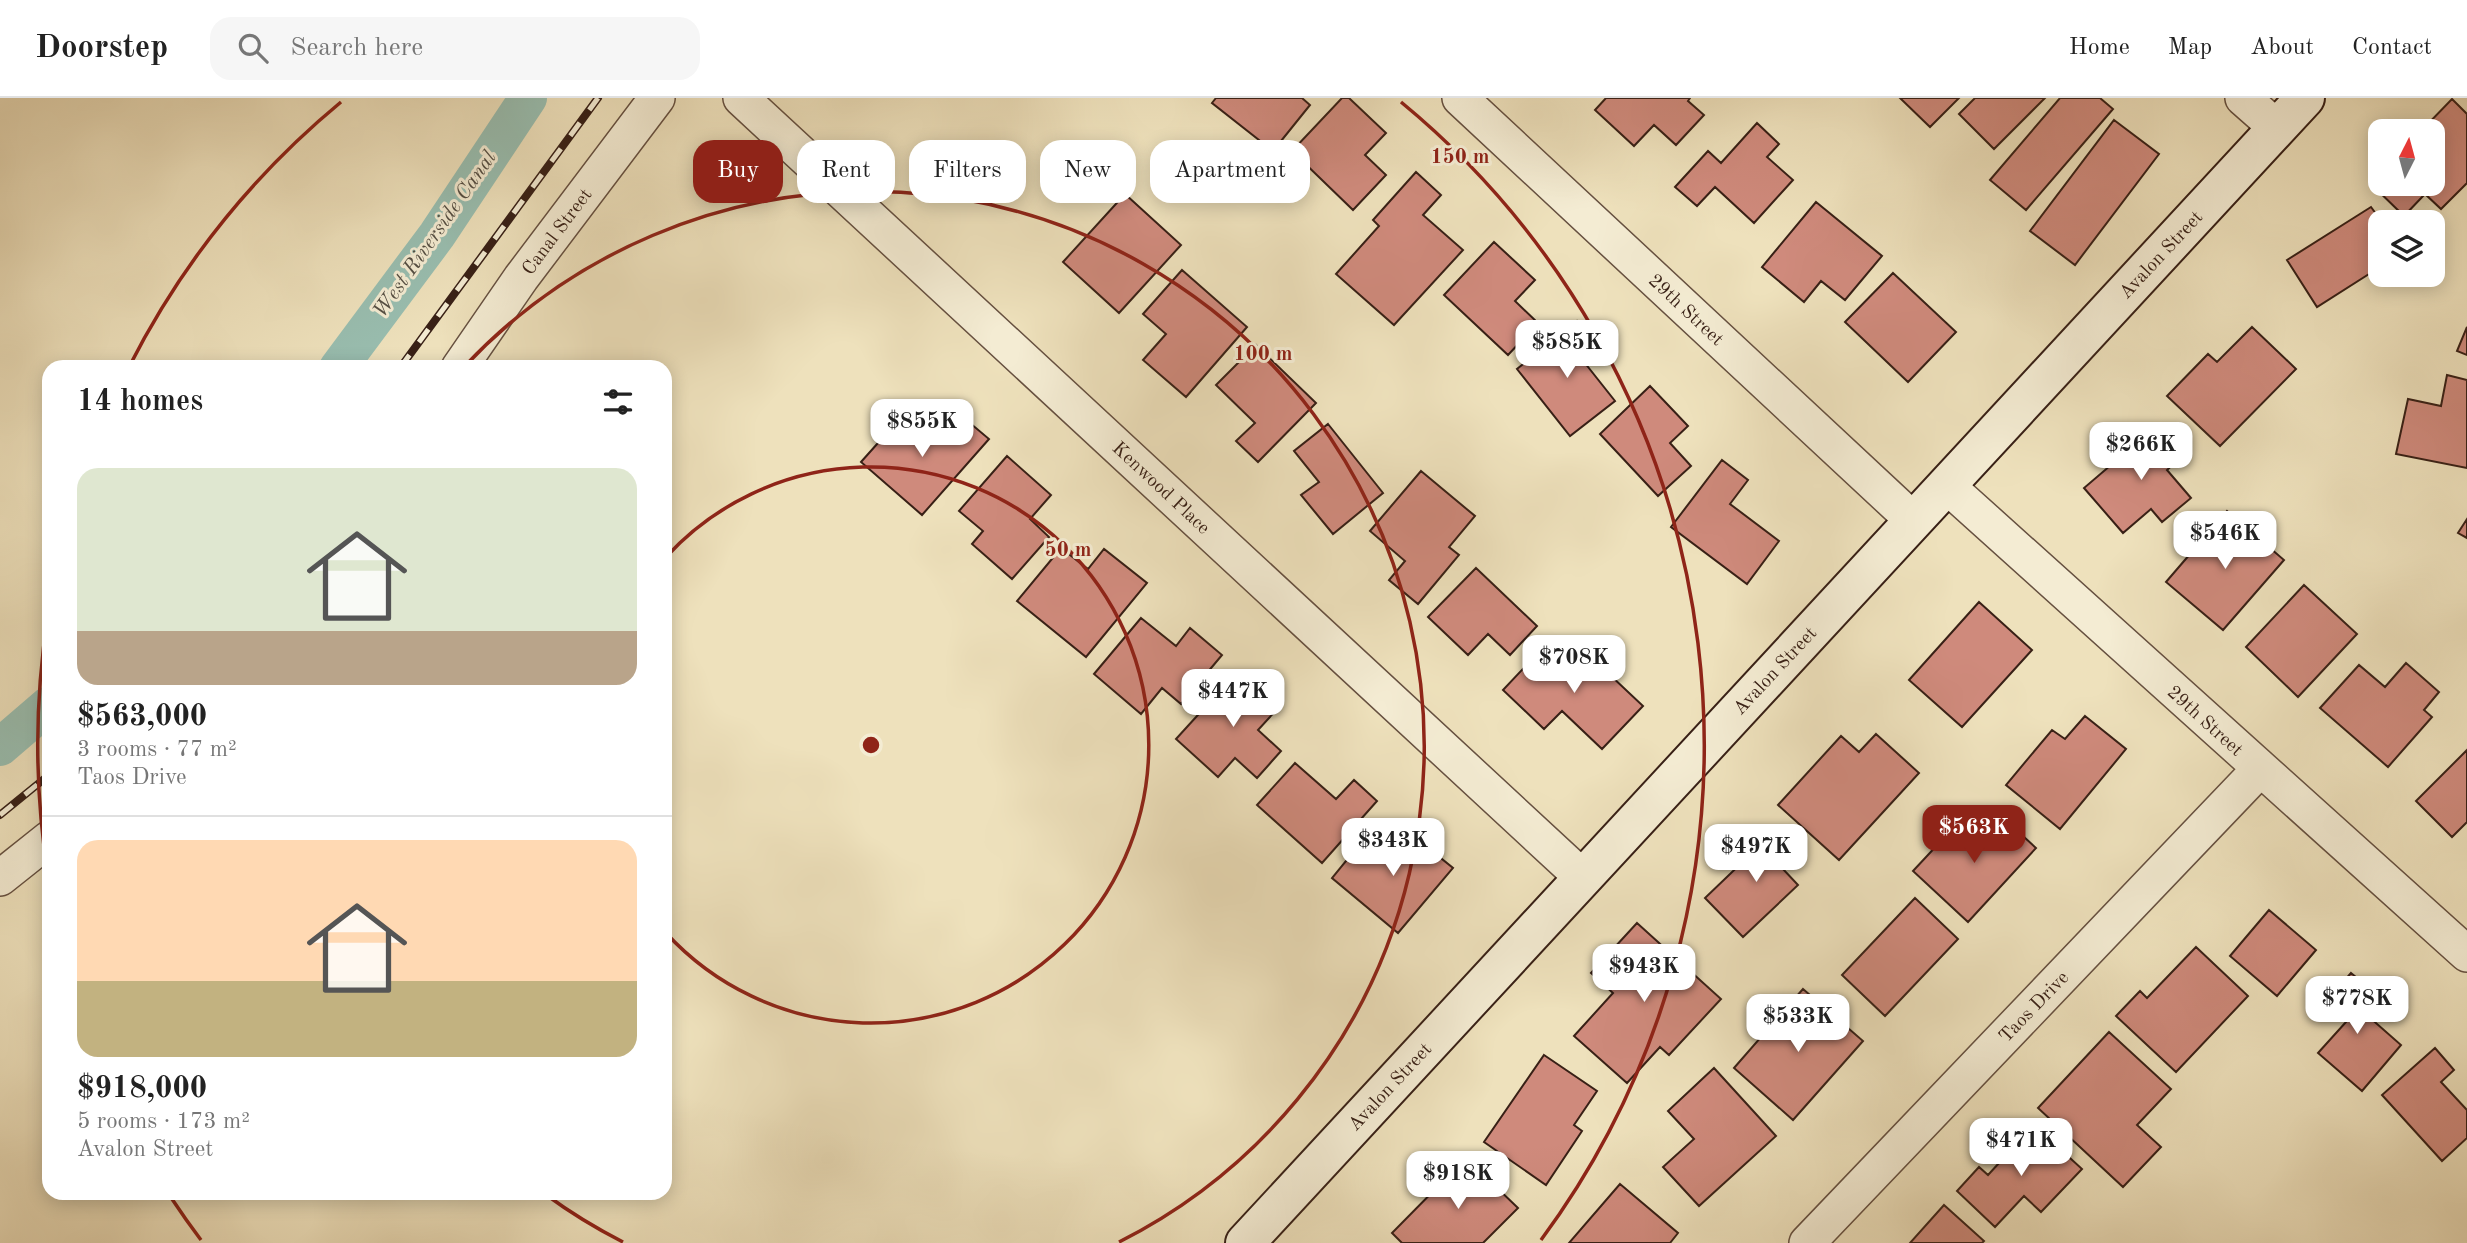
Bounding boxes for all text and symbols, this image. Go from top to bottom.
search box [210,17,700,80]
icon: search [234,29,272,67]
text: Doorstep [35,32,168,65]
text: Search here [290,35,423,61]
text: Home [2069,36,2130,60]
text: Map [2168,36,2212,60]
text: About [2250,36,2314,60]
text: Contact [2352,36,2432,60]
north arrow [2368,119,2445,196]
map controls [2368,119,2445,287]
chip: Buy [693,140,783,203]
chip: Rent [797,140,895,203]
chip: Filters [909,140,1026,203]
chip: New [1040,140,1136,203]
chip: Apartment [1150,140,1310,203]
text: 150 m [1430,147,1490,168]
water label: West Riverside Canal [370,148,501,322]
street label: Canal Street [520,186,596,279]
street label: Avalon Street [2116,208,2207,303]
button: layers [2368,210,2445,287]
street label: 29th Street [1644,272,1726,350]
pin: $585K [1518,320,1616,380]
text: $585K [1531,331,1603,354]
text: 100 m [1233,344,1293,365]
icon: filters [599,383,637,421]
text: 14 homes [77,387,203,417]
pin: $855K [873,400,971,459]
text: $855K [886,410,958,433]
pin: $266K [2092,422,2190,482]
text: $266K [2105,433,2177,456]
street label: Kenwood Place [1108,439,1213,539]
pin: $546K [2176,512,2274,571]
icon: home [294,513,420,639]
text: $546K [2189,522,2261,545]
text: 50 m [1044,540,1092,561]
street label: Avalon Street [1730,624,1821,719]
pin: $708K [1525,636,1623,695]
text: $708K [1538,646,1610,669]
pin: $447K [1184,670,1282,729]
text: $447K [1197,680,1269,703]
street label: 29th Street [2163,683,2246,761]
text: $563,000 [77,702,207,732]
centre of rings [859,733,883,757]
text: 3 rooms · 77 m² [77,738,237,761]
text: Taos Drive [77,766,187,789]
pin: $563K [1925,806,2023,865]
text: $563K [1938,816,2010,839]
pin: $343K [1344,818,1442,878]
pin: $497K [1707,824,1805,884]
text: $343K [1357,829,1429,852]
text: $497K [1720,835,1792,858]
icon: home [294,885,420,1011]
pin: $943K [1595,944,1693,1004]
text: $943K [1608,955,1680,978]
street label: Taos Drive [1996,969,2073,1047]
pin: $778K [2308,976,2406,1036]
text: $778K [2321,987,2393,1010]
pin: $533K [1749,995,1847,1054]
text: $533K [1762,1005,1834,1028]
street label: Avalon Street [1345,1040,1436,1135]
text: $918,000 [77,1074,207,1104]
text: 5 rooms · 173 m² [77,1110,250,1133]
pin: $471K [1972,1118,2070,1178]
text: $471K [1985,1129,2057,1152]
text: Avalon Street [77,1138,213,1161]
pin: $918K [1409,1152,1507,1211]
text: $918K [1422,1162,1494,1185]

